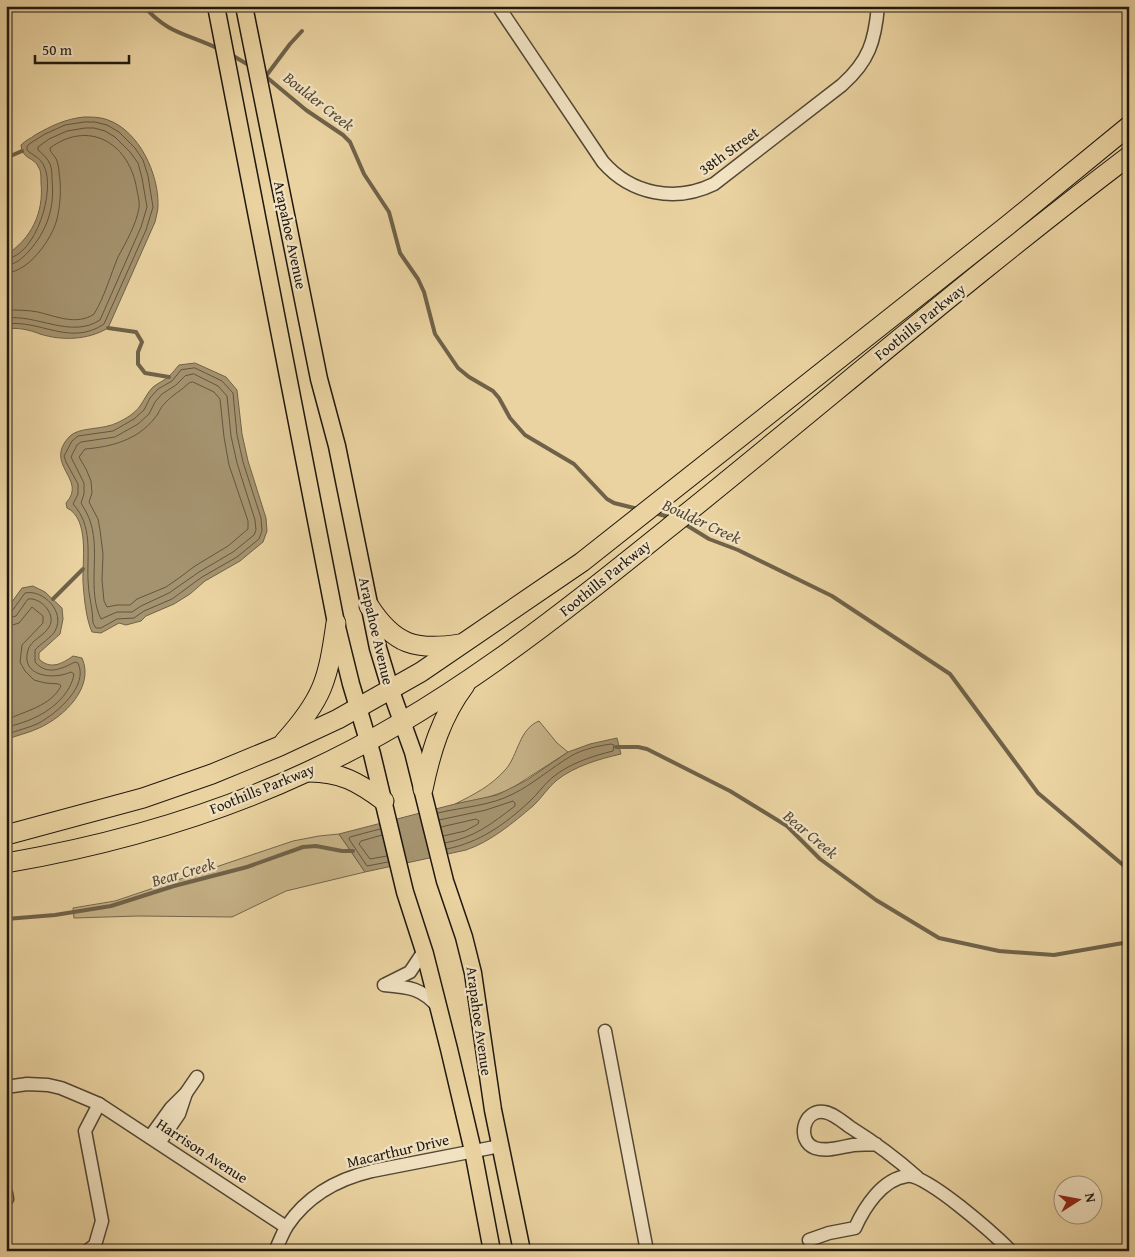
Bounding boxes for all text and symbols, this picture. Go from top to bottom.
scale bar [35,32,129,64]
text: 50 m [42,39,73,60]
water label: Boulder Creek [278,65,360,137]
street label: 38th Street [694,121,764,179]
street label: Arapahoe Avenue [269,179,312,291]
street label: Foothills Parkway [870,278,970,365]
water label: Boulder Creek [658,492,746,550]
street label: Foothills Parkway [555,534,655,621]
street label: Arapahoe Avenue [354,575,399,687]
street label: Foothills Parkway [206,758,318,819]
water label: Bear Creek [778,803,844,864]
water label: Bear Creek [148,851,218,893]
street label: Arapahoe Avenue [461,965,498,1077]
street label: Harrison Avenue [153,1113,252,1188]
street label: Macarthur Drive [345,1129,451,1172]
north arrow [1052,1174,1102,1224]
text: N [1080,1191,1102,1205]

